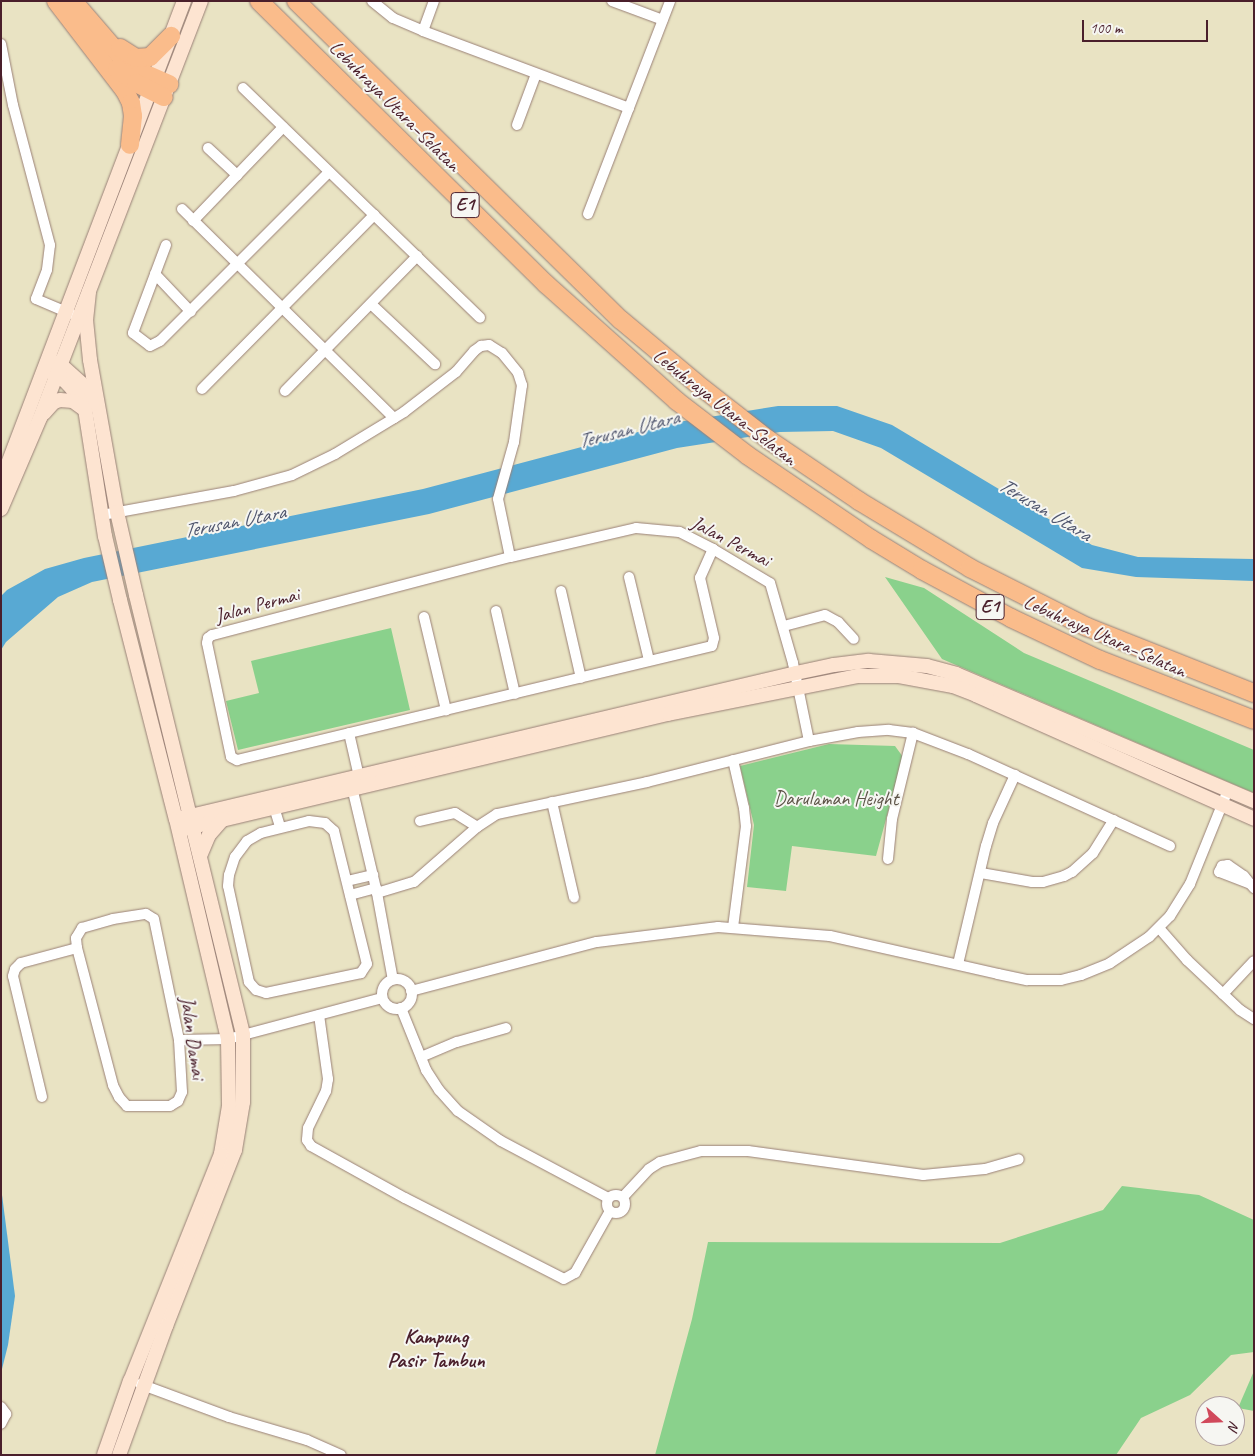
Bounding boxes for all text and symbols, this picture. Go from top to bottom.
scale bar [1085,10,1211,42]
text: 100 m [1090,19,1122,38]
street label: Lebuhraya Utara–Selatan [324,35,466,177]
road number: E1 [450,188,480,222]
street label: Lebuhraya Utara–Selatan [648,343,802,471]
water label: Terusan Utara [575,404,681,454]
water label: Terusan Utara [994,472,1096,546]
water label: Terusan Utara [181,499,287,543]
street label: Jalan Permai [687,510,775,572]
street label: Jalan Permai [212,582,302,628]
street label: Lebuhraya Utara–Selatan [1019,589,1191,683]
road number: E1 [975,590,1005,624]
park label: Darulaman Height [774,786,898,810]
street label: Jalan Damai [175,995,211,1081]
district label: Kampung Pasir Tambun [387,1323,485,1373]
north arrow [1195,1396,1245,1446]
text: N [1224,1419,1243,1433]

